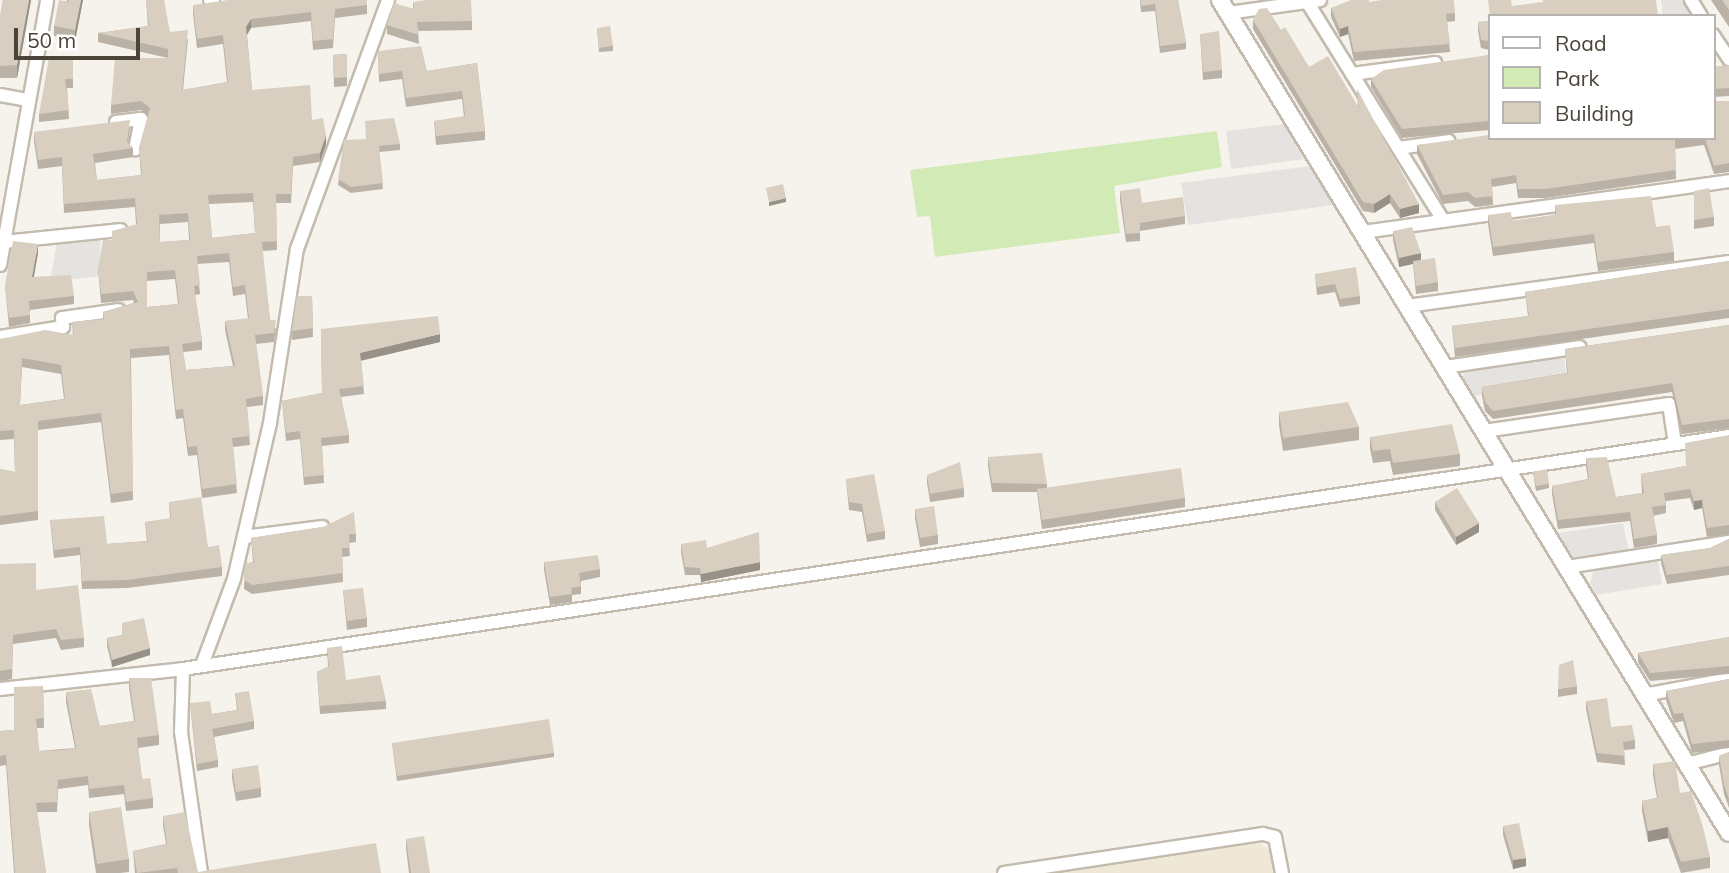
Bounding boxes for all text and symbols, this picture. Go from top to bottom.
scale bar [18,14,144,58]
legend [1488,14,1715,140]
text: 50 m [27,27,76,53]
text: Road [1555,30,1606,56]
text: Park [1555,65,1599,91]
text: Building [1555,100,1634,126]

